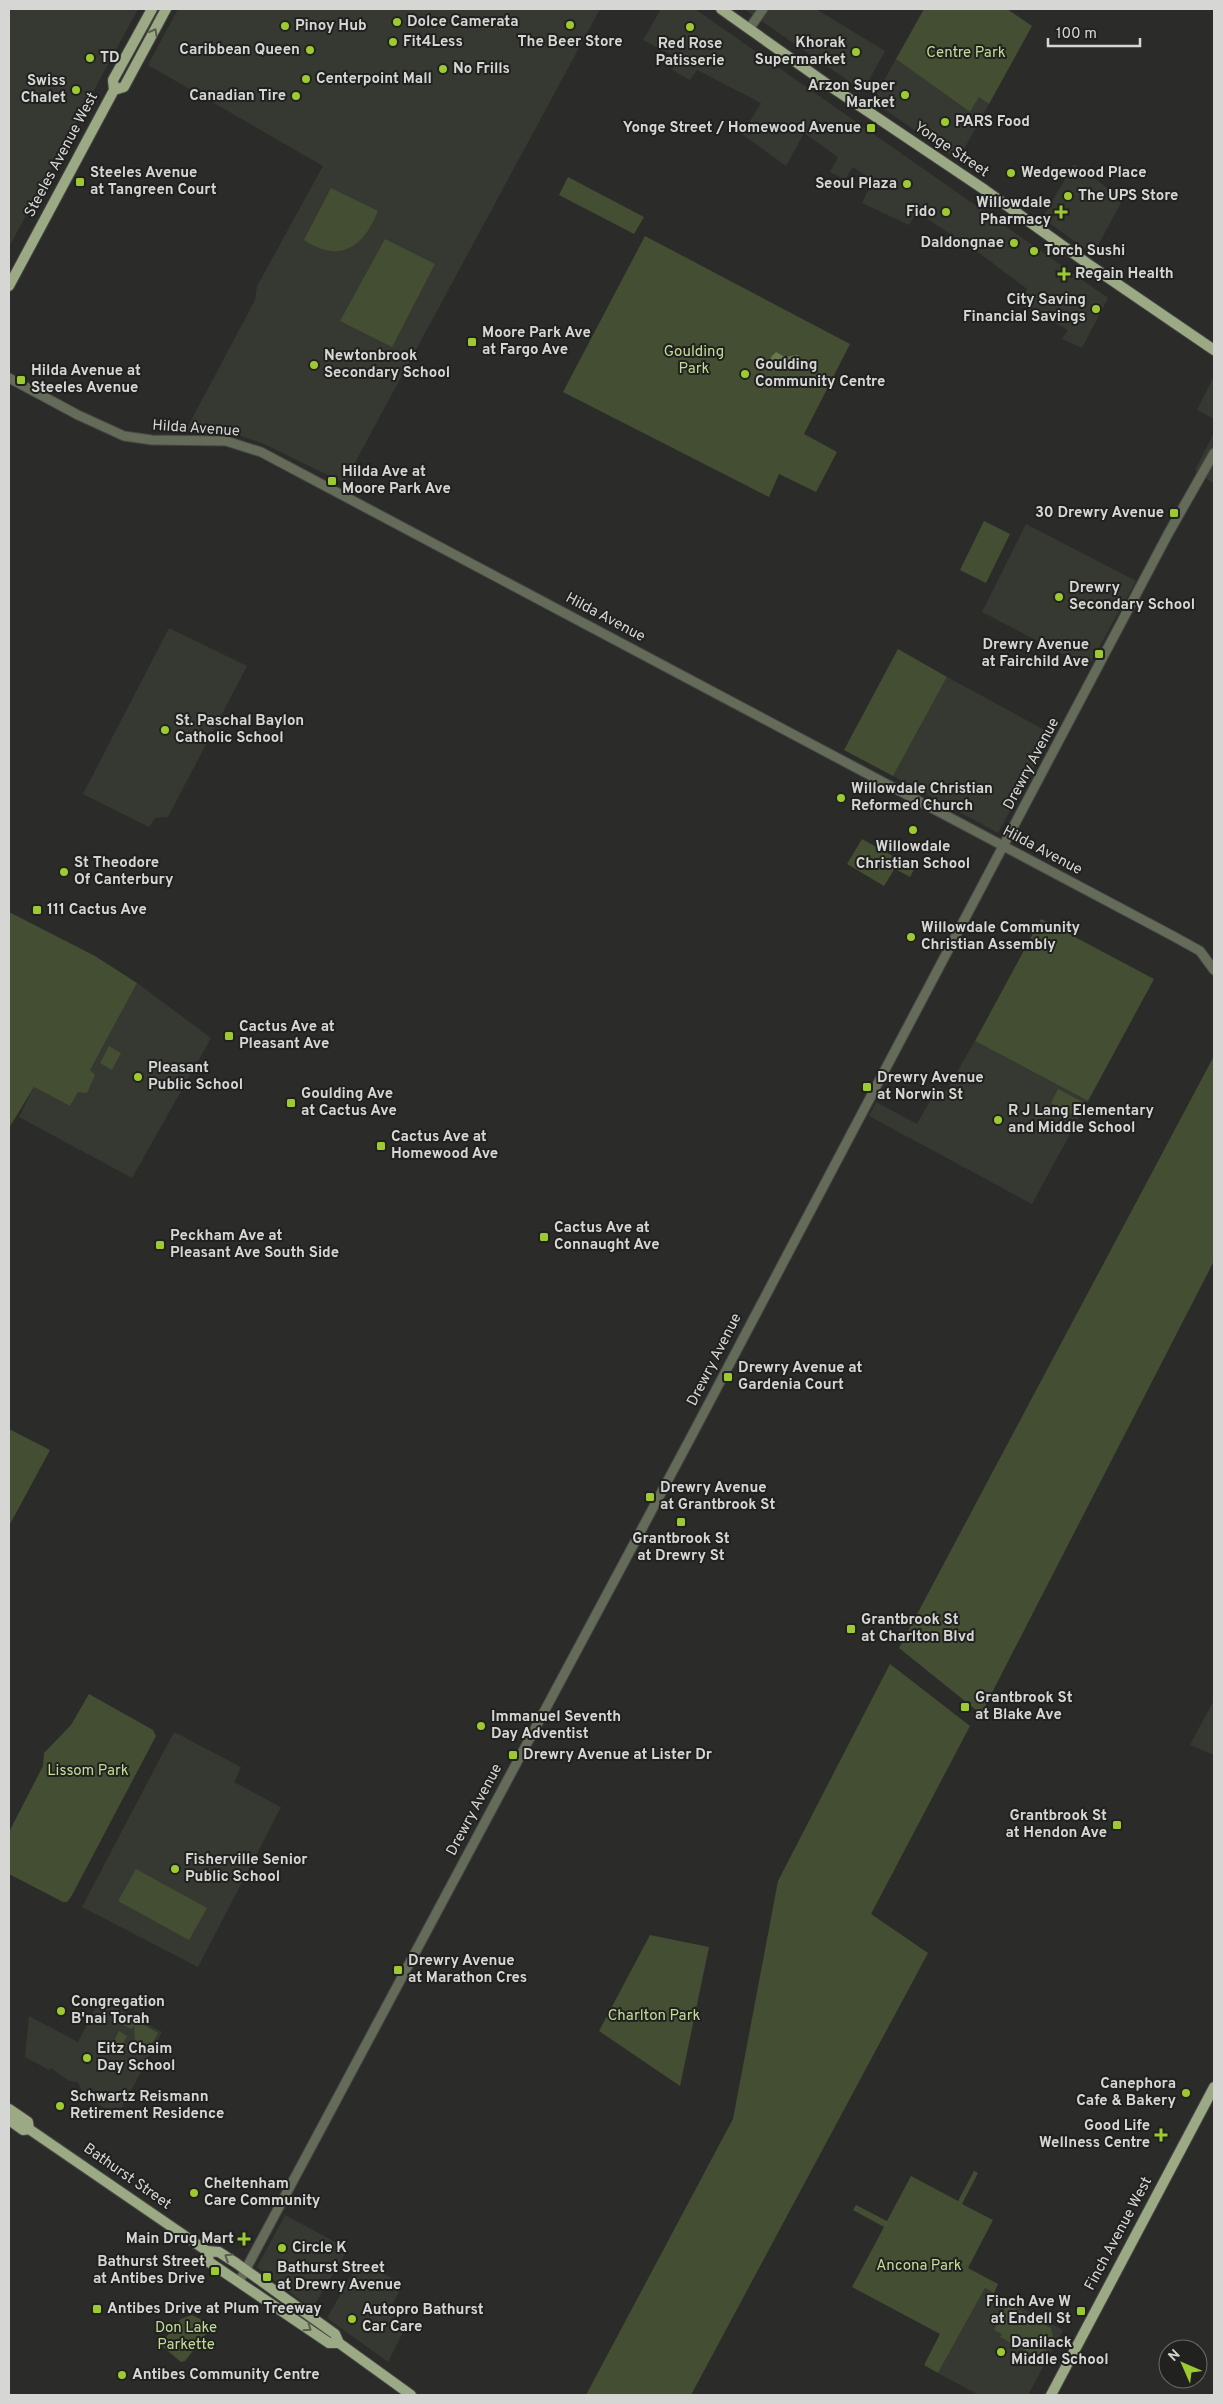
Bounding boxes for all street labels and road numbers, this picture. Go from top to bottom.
street label: Steeles Avenue West [21,89,103,221]
street label: Yonge Street [910,118,992,182]
street label: Hilda Avenue [152,416,240,442]
street label: Hilda Avenue [562,589,648,647]
street label: Drewry Avenue [1000,715,1064,813]
street label: Hilda Avenue [999,822,1085,880]
street label: Drewry Avenue [684,1311,746,1409]
street label: Drewry Avenue [443,1761,507,1859]
street label: Bathurst Street [79,2140,175,2214]
street label: Finch Avenue West [1081,2174,1157,2294]

